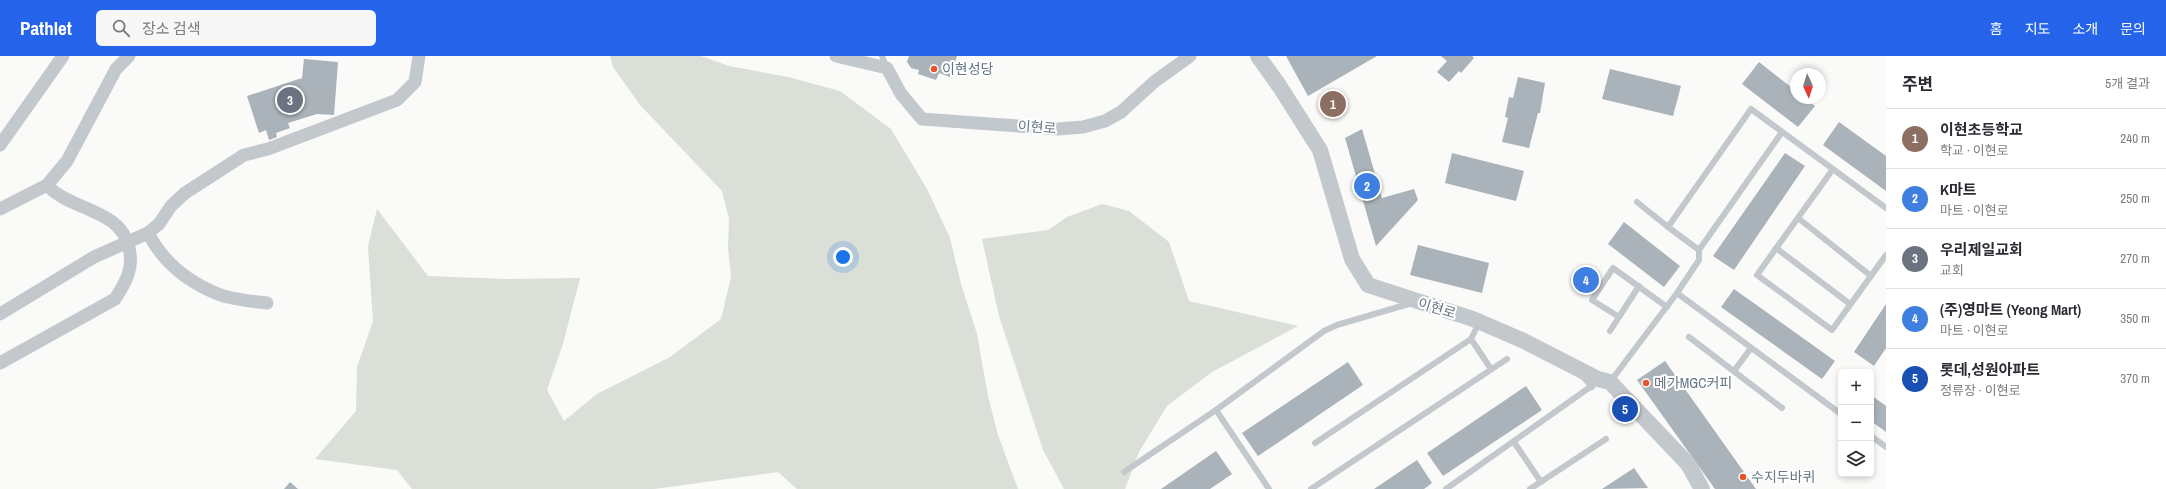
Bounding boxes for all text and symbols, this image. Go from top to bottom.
search box [96,10,376,46]
text: Pathlet [20,15,72,41]
icon: search [110,17,132,39]
text: 장소 검색 [142,18,201,39]
text: 홈 [1990,20,2003,38]
text: 지도 [2025,20,2050,38]
text: 소개 [2072,20,2098,38]
text: 문의 [2120,20,2146,38]
place label: 이현성당 [942,60,994,78]
marker: 이현성당 [929,64,939,74]
north arrow [1790,68,1826,104]
text: 주변 [1902,72,1933,95]
text: 5개 결과 [2105,75,2150,92]
pin: 3 [277,85,303,115]
pin: 1 [1320,89,1346,119]
street label: 이현로 [1017,117,1057,137]
text: 이현초등학교 [1940,119,2023,140]
text: 1 [1912,130,1918,147]
text: 240 m [2120,130,2150,147]
text: 학교 · 이현로 [1940,142,2009,159]
pin: 2 [1354,171,1380,201]
text: K마트 [1940,179,1976,200]
text: 2 [1912,190,1918,207]
text: 250 m [2120,190,2150,207]
text: 마트 · 이현로 [1940,202,2009,219]
text: 우리제일교회 [1940,239,2023,260]
your location [833,247,853,267]
text: 3 [1912,250,1918,267]
text: 270 m [2120,250,2150,267]
text: 교회 [1940,262,1964,279]
pin: 4 [1573,265,1599,295]
street label: 이현로 [1416,294,1458,322]
text: (주)영마트 (Yeong Mart) [1940,299,2081,320]
text: 4 [1912,310,1918,327]
text: 350 m [2120,310,2150,327]
text: 마트 · 이현로 [1940,322,2009,339]
text: 롯데,성원아파트 [1940,359,2040,380]
map controls [1838,369,1874,477]
button: + [1838,369,1874,405]
text: 5 [1912,370,1918,387]
text: 370 m [2120,370,2150,387]
place label: 메가MGC커피 [1654,374,1732,392]
marker: 메가MGC커피 [1641,378,1651,388]
text: 정류장 · 이현로 [1940,382,2021,399]
pin: 5 [1612,394,1638,424]
button: − [1838,405,1874,441]
button: layers [1838,441,1874,477]
place label: 수지두바퀴 [1751,468,1815,486]
marker: 수지두바퀴 [1738,472,1748,482]

